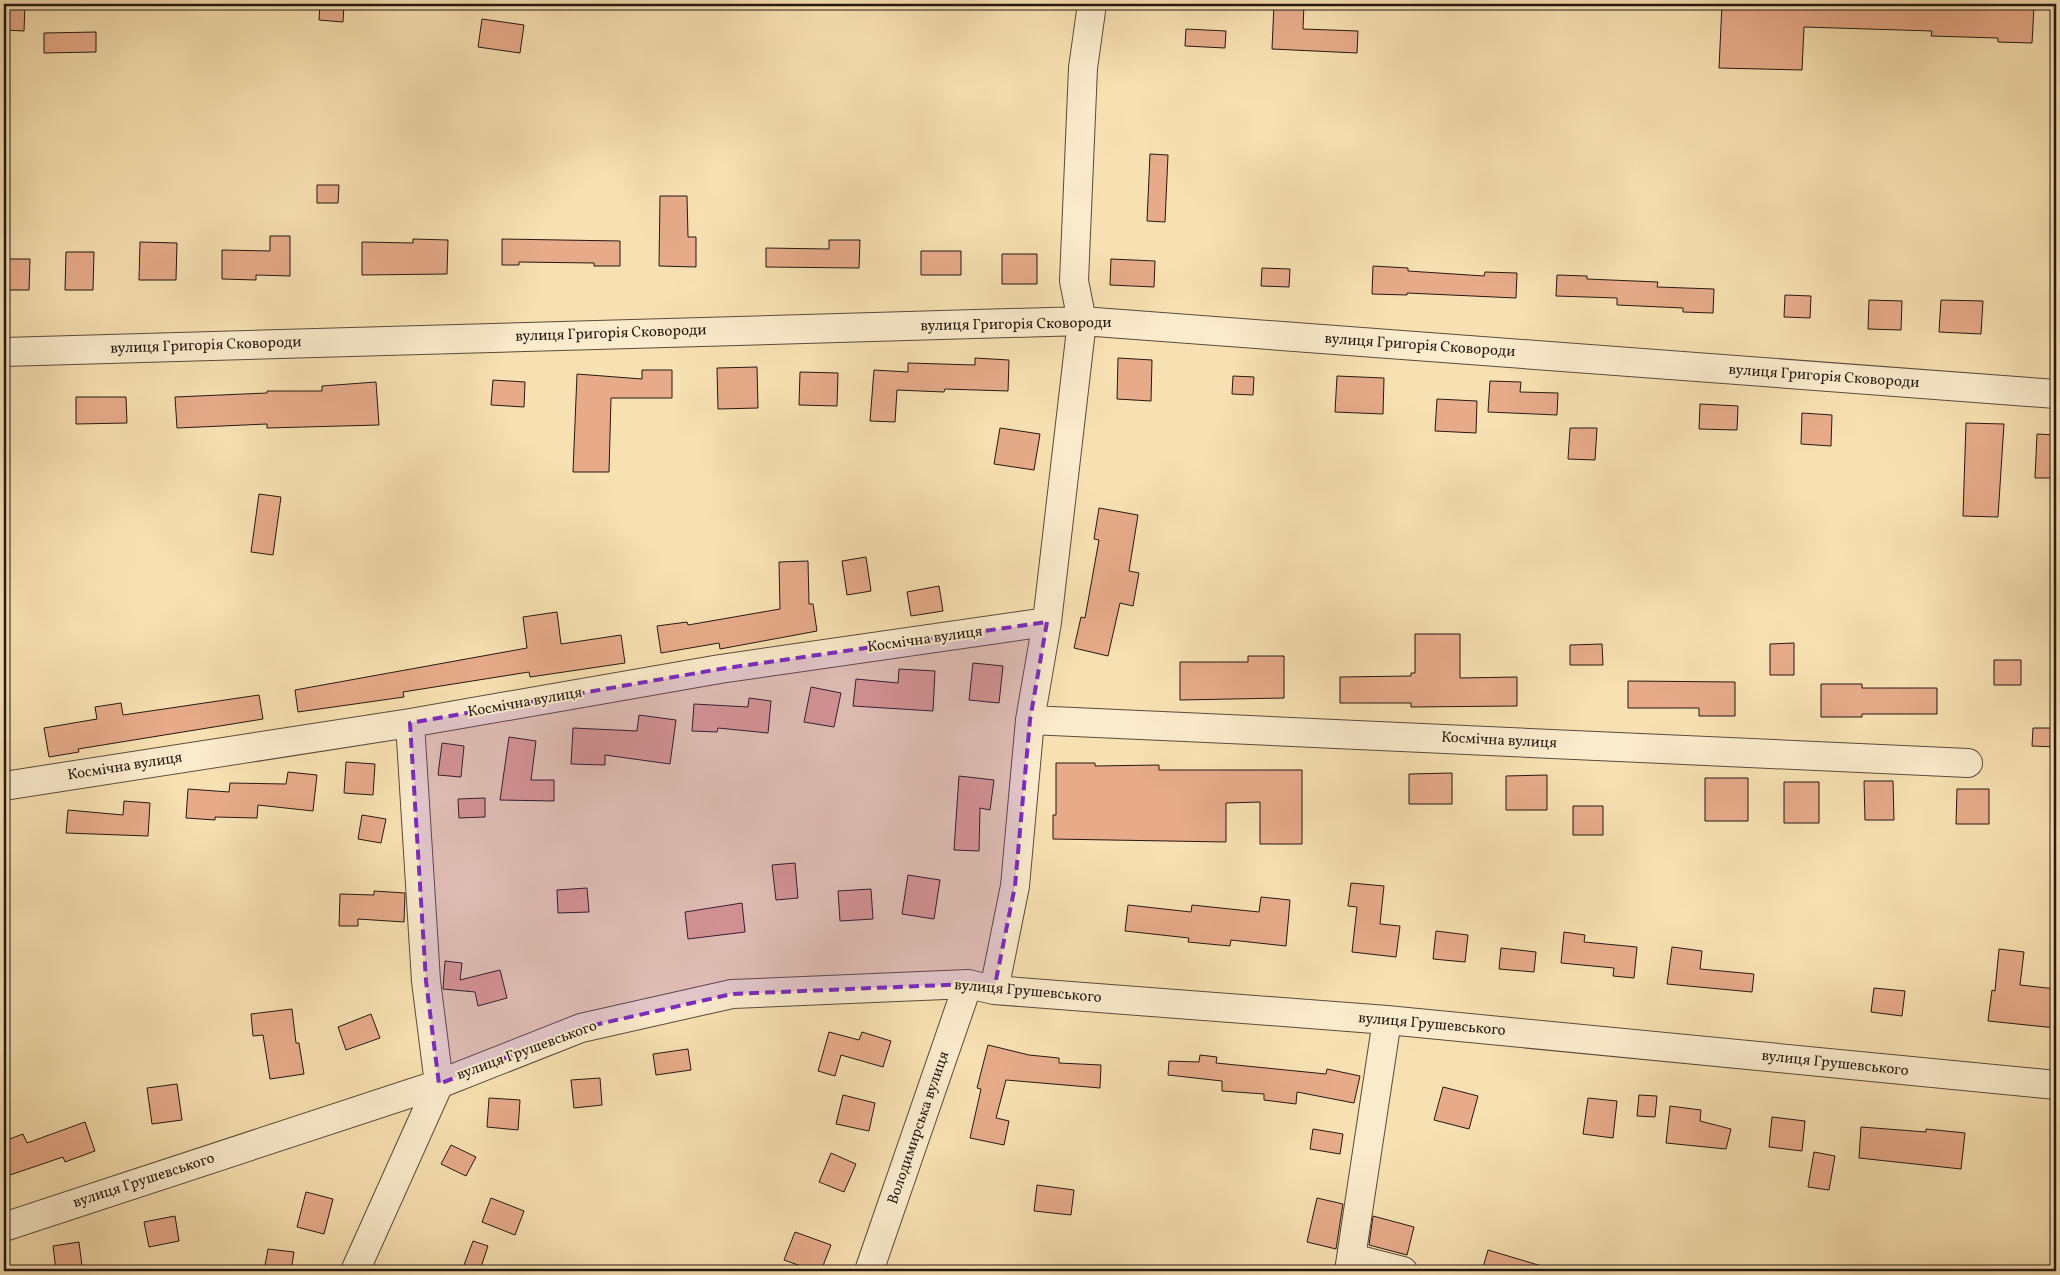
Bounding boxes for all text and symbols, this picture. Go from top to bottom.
street label: вулиця Григорія Сковороди [920,313,1112,337]
street label: вулиця Григорія Сковороди [515,320,707,348]
street label: вулиця Григорія Сковороди [1324,329,1516,363]
street label: вулиця Григорія Сковороди [110,332,302,360]
street label: вулиця Григорія Сковороди [1728,360,1920,394]
street label: Космічна вулиця [866,622,984,658]
street label: Космічна вулиця [466,683,584,723]
street label: Космічна вулиця [1441,727,1558,755]
street label: Космічна вулиця [66,748,184,786]
street label: вулиця Грушевського [953,975,1103,1009]
street label: вулиця Грушевського [1357,1008,1507,1042]
street label: вулиця Грушевського [454,1016,600,1086]
street label: вулиця Грушевського [1760,1046,1910,1082]
street label: Володимирська вулиця [883,1048,955,1207]
street label: вулиця Грушевського [70,1148,218,1214]

